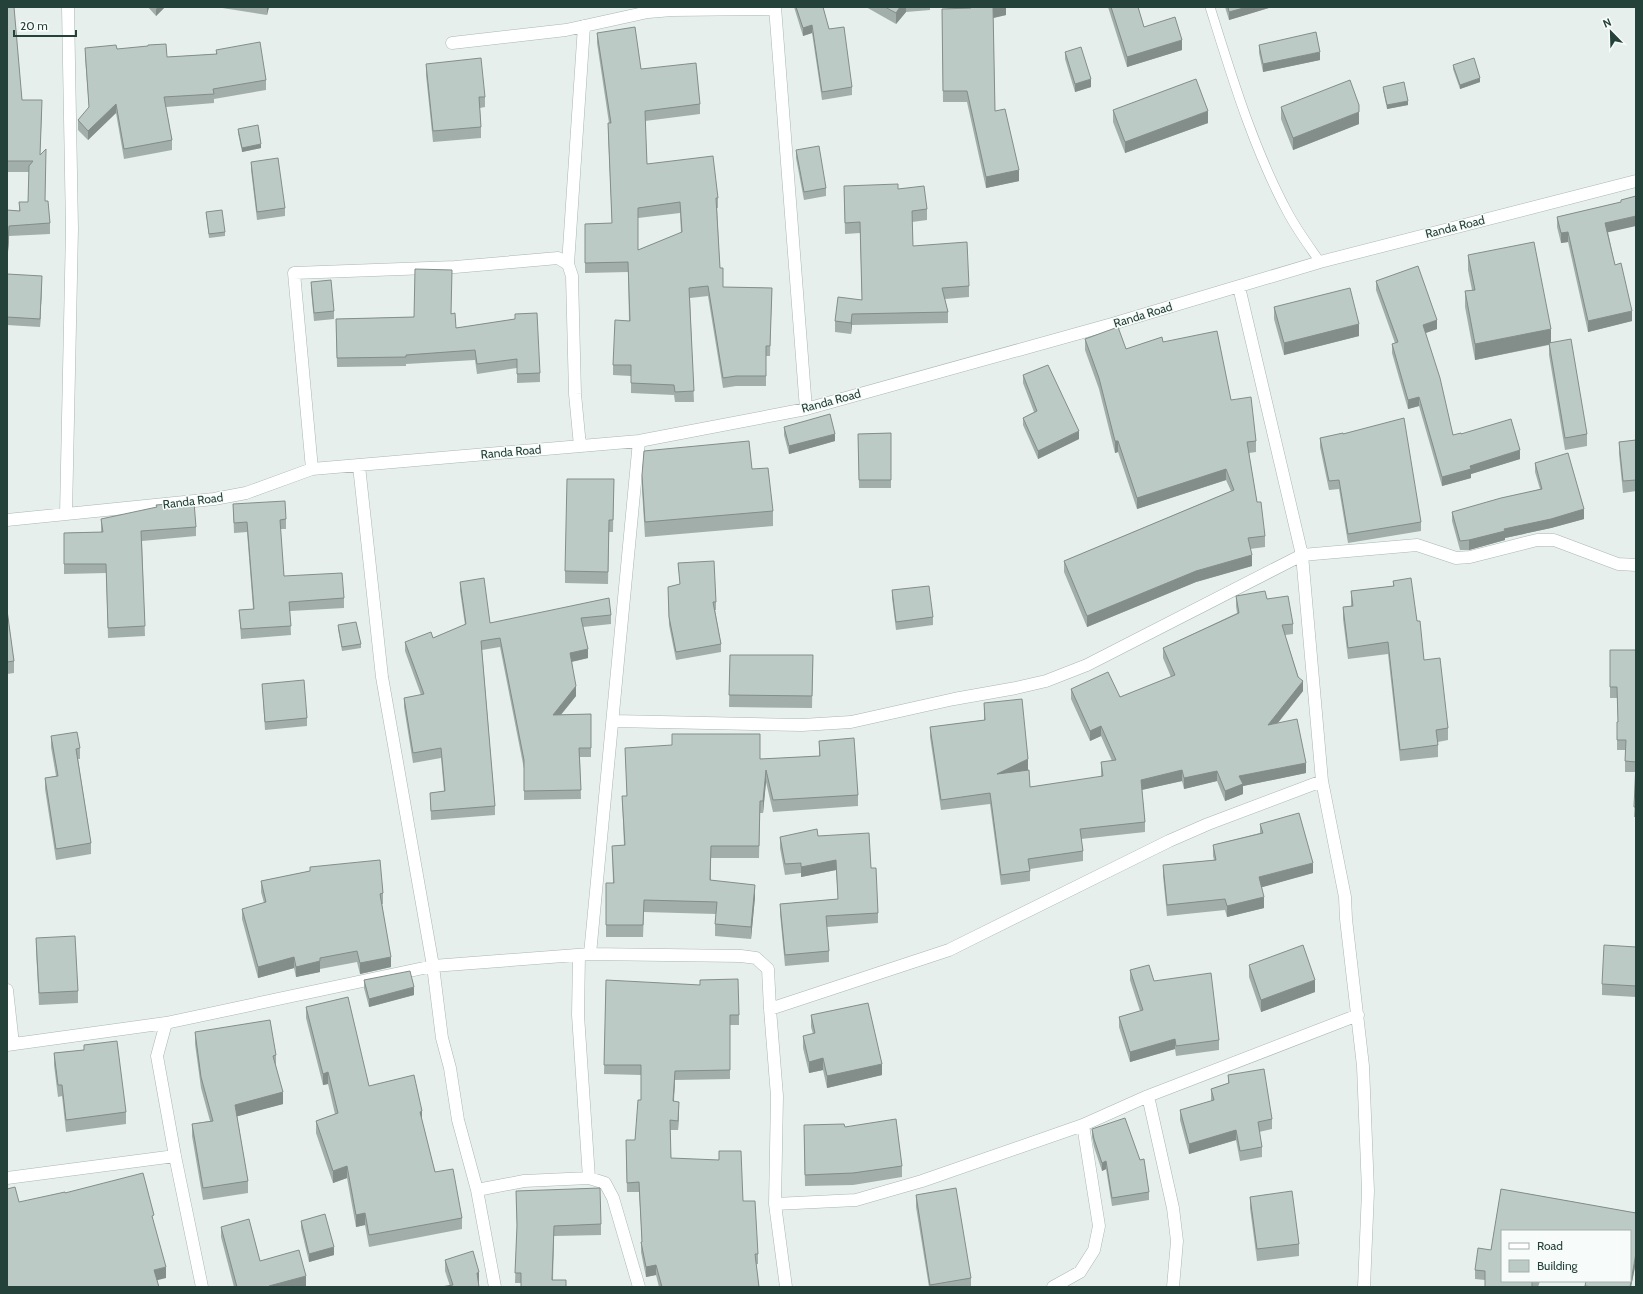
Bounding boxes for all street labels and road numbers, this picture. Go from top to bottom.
street label: Randa Road [1424,212,1486,241]
street label: Randa Road [1112,298,1174,331]
street label: Randa Road [800,385,862,416]
street label: Randa Road [480,441,542,462]
street label: Randa Road [162,489,224,512]

